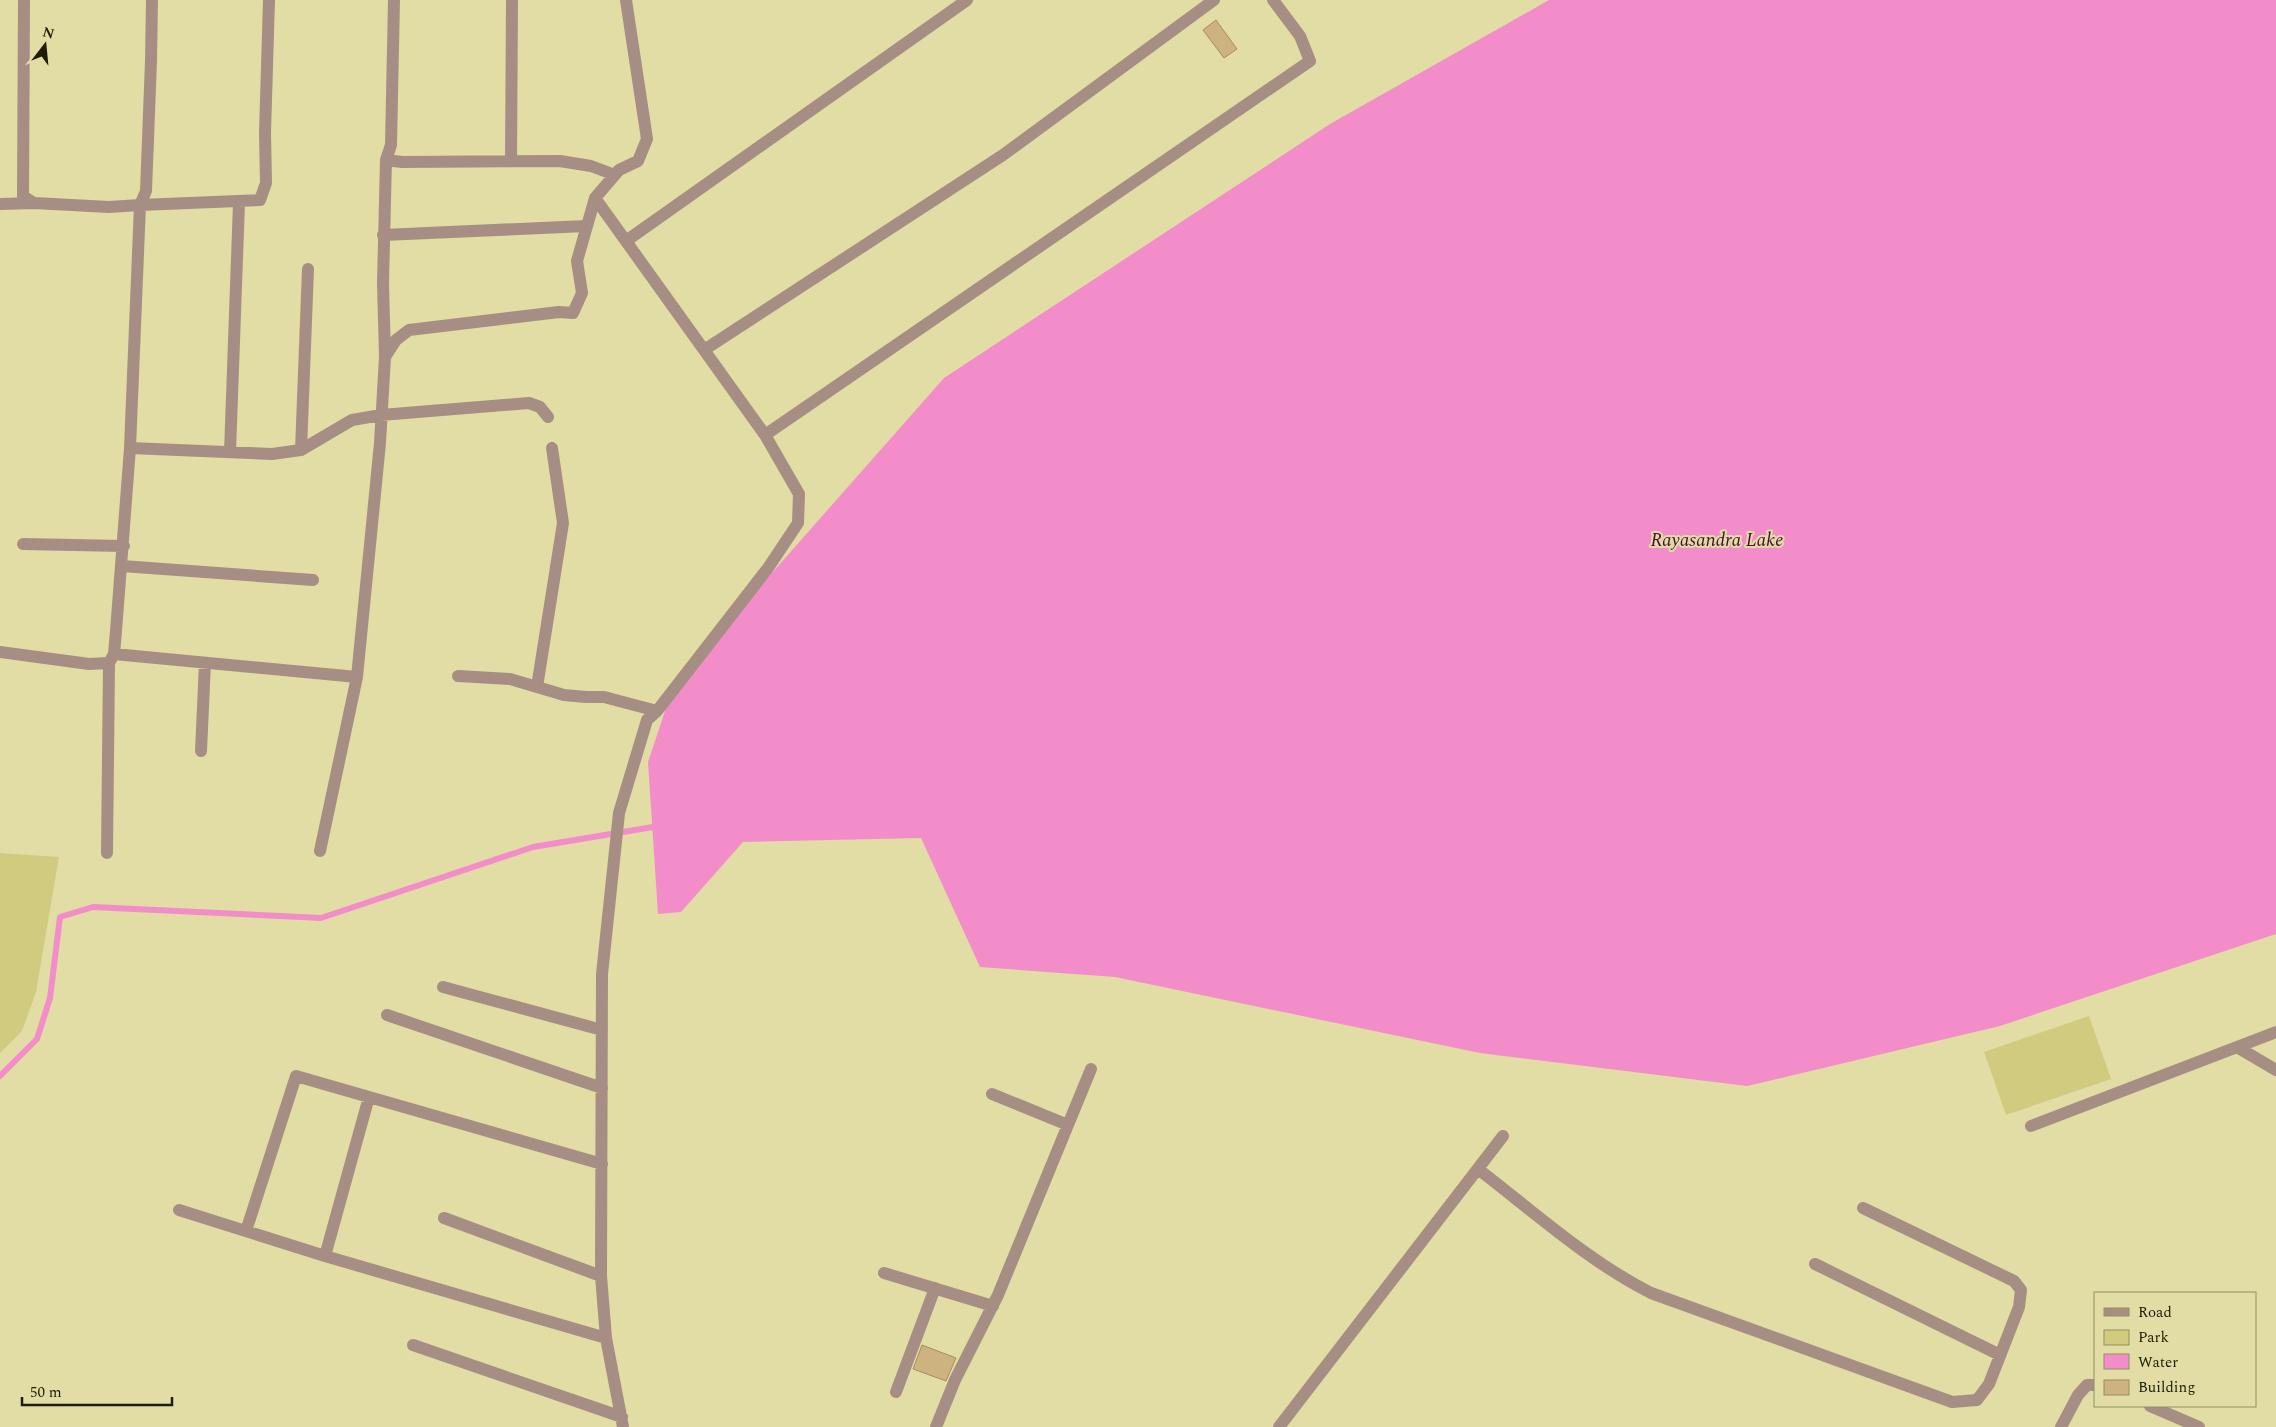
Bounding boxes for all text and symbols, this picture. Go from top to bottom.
north arrow [20,20,70,70]
text: N [40,21,57,45]
water label: Rayasandra Lake [1650,526,1784,555]
legend [2094,1292,2256,1407]
text: Road [2138,1301,2172,1324]
text: Park [2138,1326,2169,1349]
text: Water [2138,1351,2178,1374]
scale bar [22,1374,172,1406]
text: Building [2138,1376,2195,1399]
text: 50 m [30,1381,62,1404]

